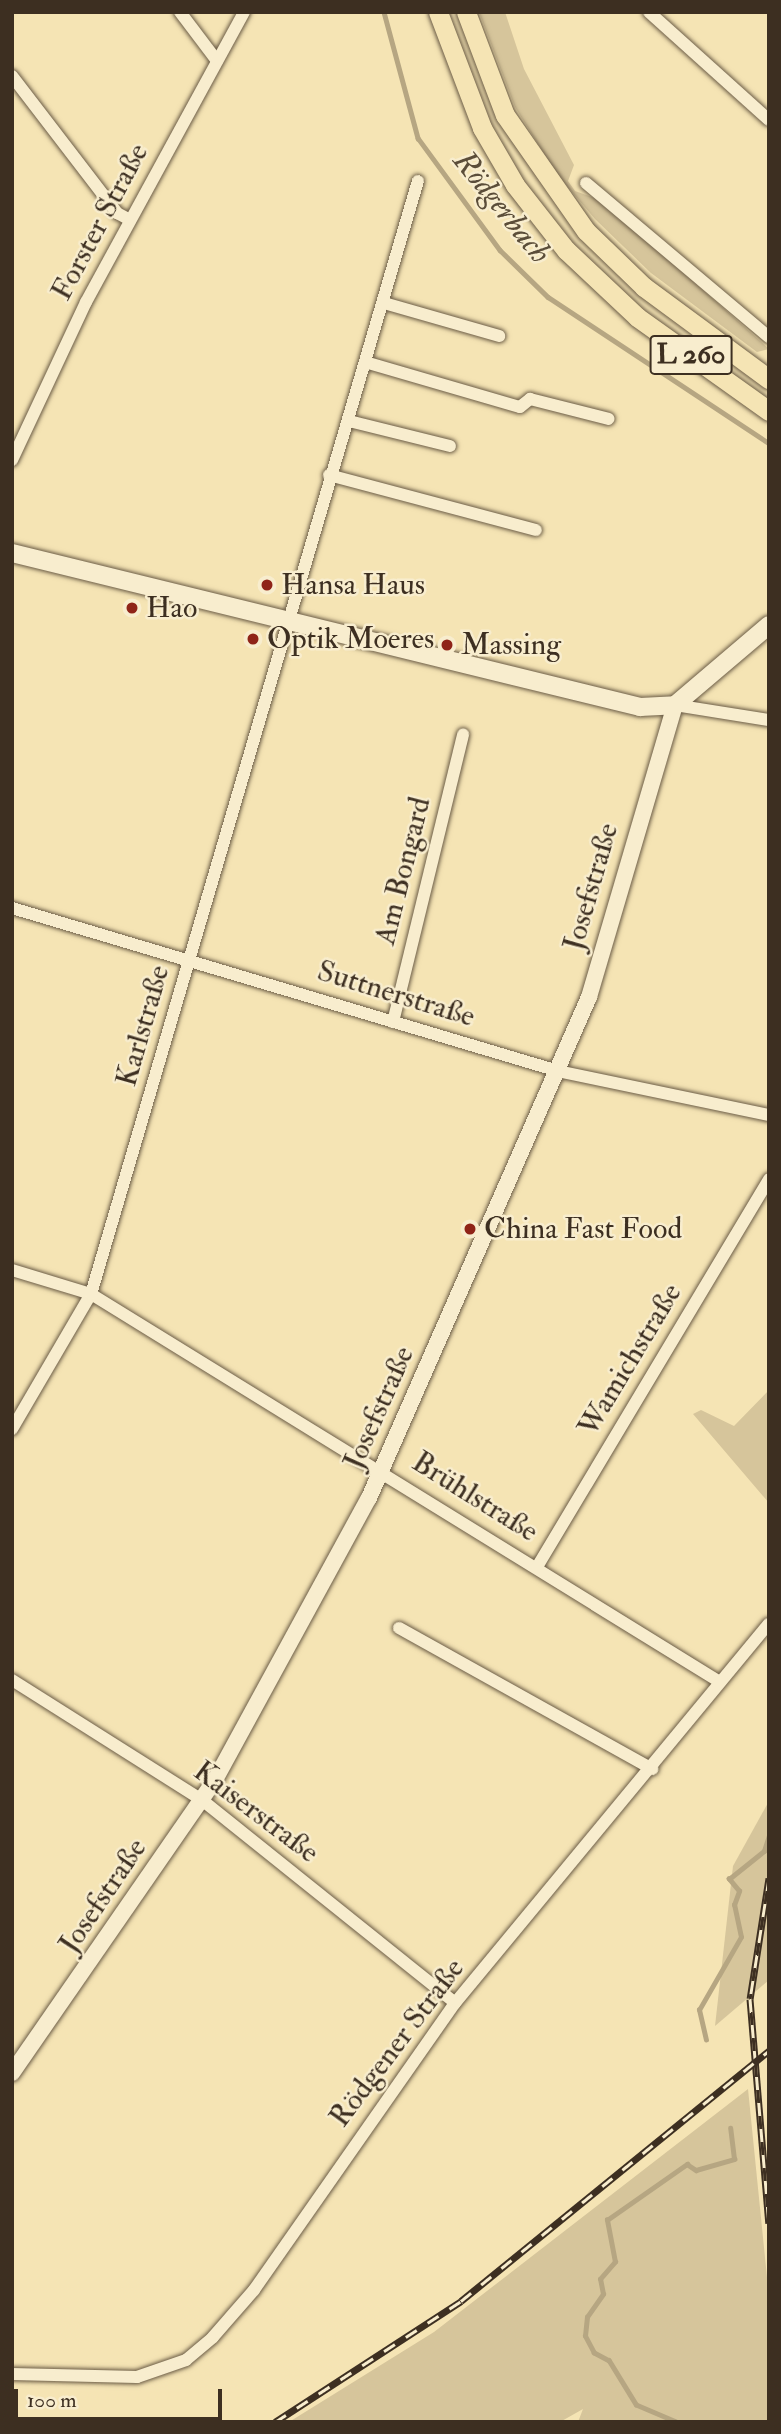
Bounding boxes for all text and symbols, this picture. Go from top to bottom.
street label: Forster Straße [44,137,156,307]
water label: Rödgerbach [445,143,559,271]
road number: L 260 [649,330,733,380]
place label: Hansa Haus [281,567,425,603]
marker: Hansa Haus [259,577,275,593]
place label: Hao [146,590,197,626]
marker: Hao [124,600,140,616]
place label: Optik Moeres [267,621,434,657]
place label: Massing [461,627,561,663]
marker: Optik Moeres [245,631,261,647]
marker: Massing [439,637,455,653]
street label: Am Bongard [367,793,439,949]
street label: Josefstraße [556,819,626,955]
street label: Suttnerstraße [313,953,479,1035]
street label: Karlstraße [109,961,177,1091]
place label: China Fast Food [484,1211,682,1247]
marker: China Fast Food [462,1221,478,1237]
street label: Wamichstraße [570,1277,690,1443]
street label: Josefstraße [336,1341,422,1475]
street label: Brühlstraße [405,1444,545,1550]
street label: Kaiserstraße [186,1753,326,1871]
street label: Josefstraße [52,1832,154,1960]
street label: Rödgener Straße [322,1952,472,2134]
scale bar [18,2374,226,2418]
text: 100 m [27,2387,77,2414]

